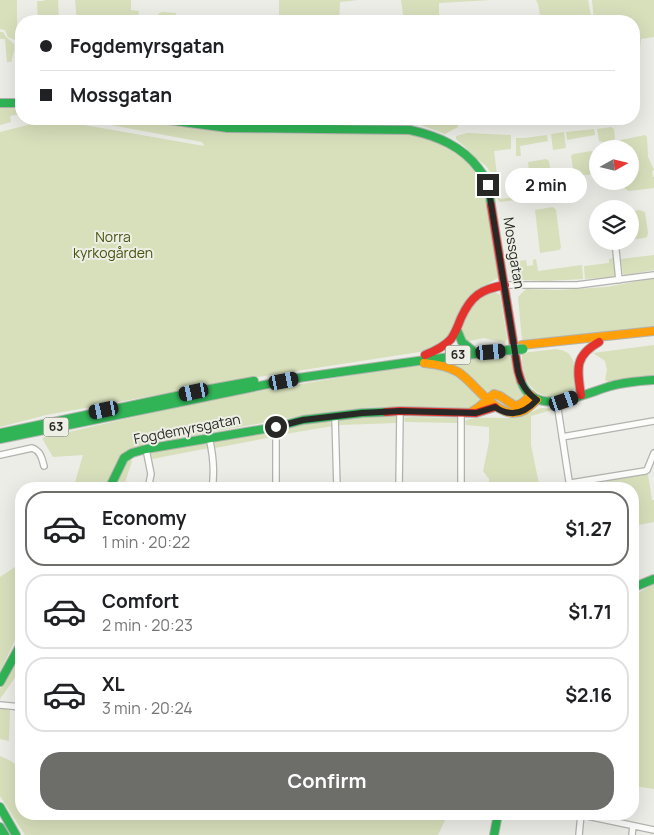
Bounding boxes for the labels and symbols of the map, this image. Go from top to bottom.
north arrow [589,140,639,190]
callout: 2 min [506,168,588,202]
route end [477,174,499,196]
street label: Mossgatan [499,216,530,290]
park label: Norra kyrkogården [73,227,153,262]
car [475,343,506,361]
road number: 63 [446,346,470,364]
car [267,371,300,391]
car [177,382,210,402]
car [547,389,580,413]
car [87,400,120,420]
street label: Fogdemyrsgatan [132,409,242,448]
route start [265,416,287,438]
road number: 63 [44,418,68,437]

